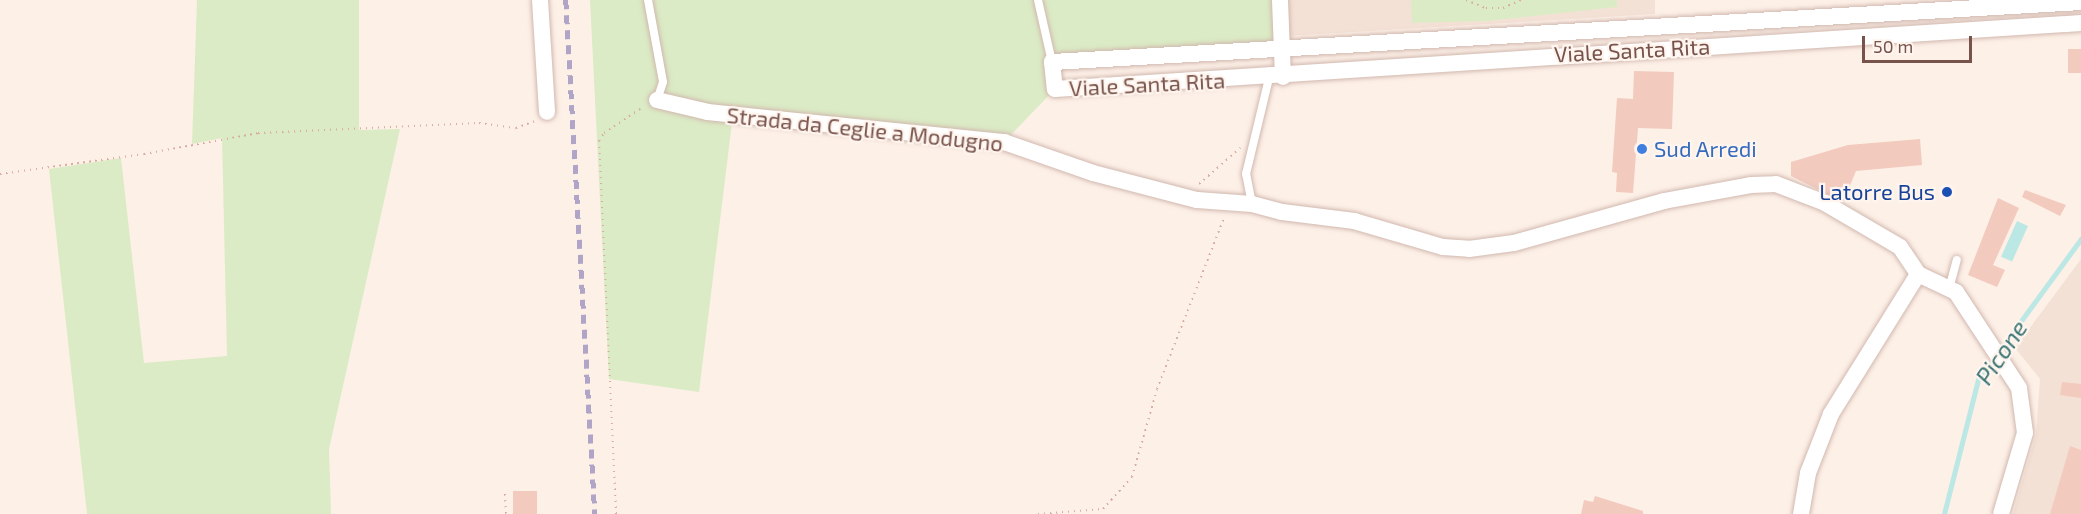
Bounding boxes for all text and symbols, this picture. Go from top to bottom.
scale bar [1865,24,1974,62]
street label: Viale Santa Rita [1553,33,1711,67]
text: 50 m [1873,35,1913,57]
street label: Viale Santa Rita [1068,67,1226,101]
street label: Strada da Ceglie a Modugno [726,101,1004,157]
place label: Sud Arredi [1654,136,1757,162]
marker: Sud Arredi [1635,142,1649,156]
place label: Latorre Bus [1819,179,1935,205]
marker: Latorre Bus [1940,185,1954,199]
water label: Picone [1969,314,2033,390]

